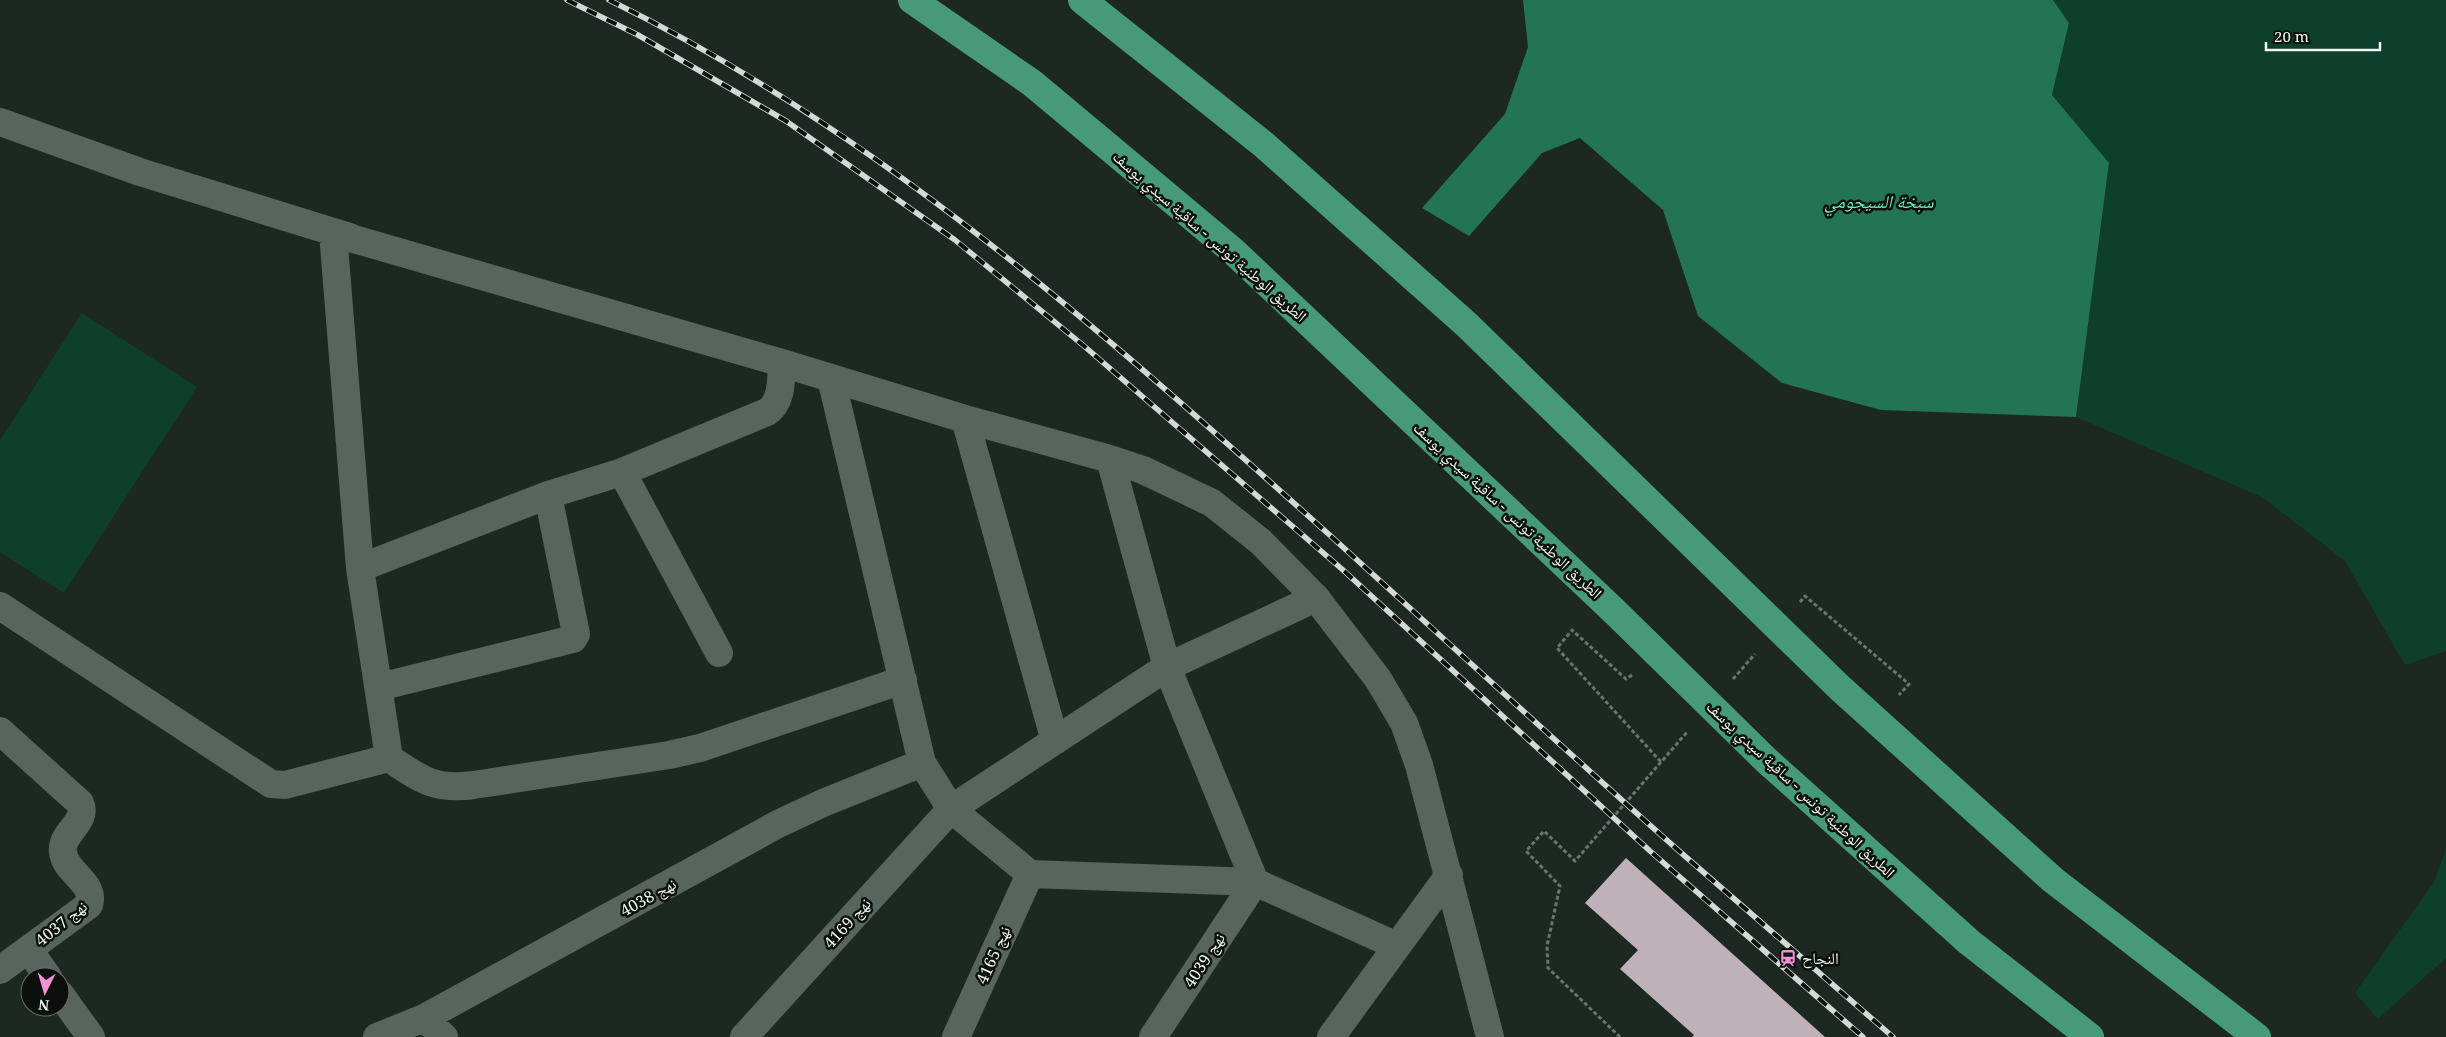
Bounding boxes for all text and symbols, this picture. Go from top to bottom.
scale bar [2266,20,2380,52]
text: 20 m [2274,26,2309,46]
street label: الطريق الوطنية تونس - ساقية سيدي يوسف [1107,145,1312,328]
water label: سبخة السيجومي [1824,189,1934,217]
street label: الطريق الوطنية تونس - ساقية سيدي يوسف [1407,417,1607,605]
street label: الطريق الوطنية تونس - ساقية سيدي يوسف [1700,696,1900,884]
street label: نهج 4038 [616,873,680,921]
street label: نهج 4169 [818,893,876,953]
street label: نهج 4037 [30,895,92,951]
street label: نهج 4165 [971,923,1015,987]
street label: نهج 4039 [1178,928,1230,992]
place label: النجاح [1802,947,1839,969]
station icon: النجاح [1778,948,1798,968]
north arrow [20,967,70,1017]
text: N [37,996,50,1015]

